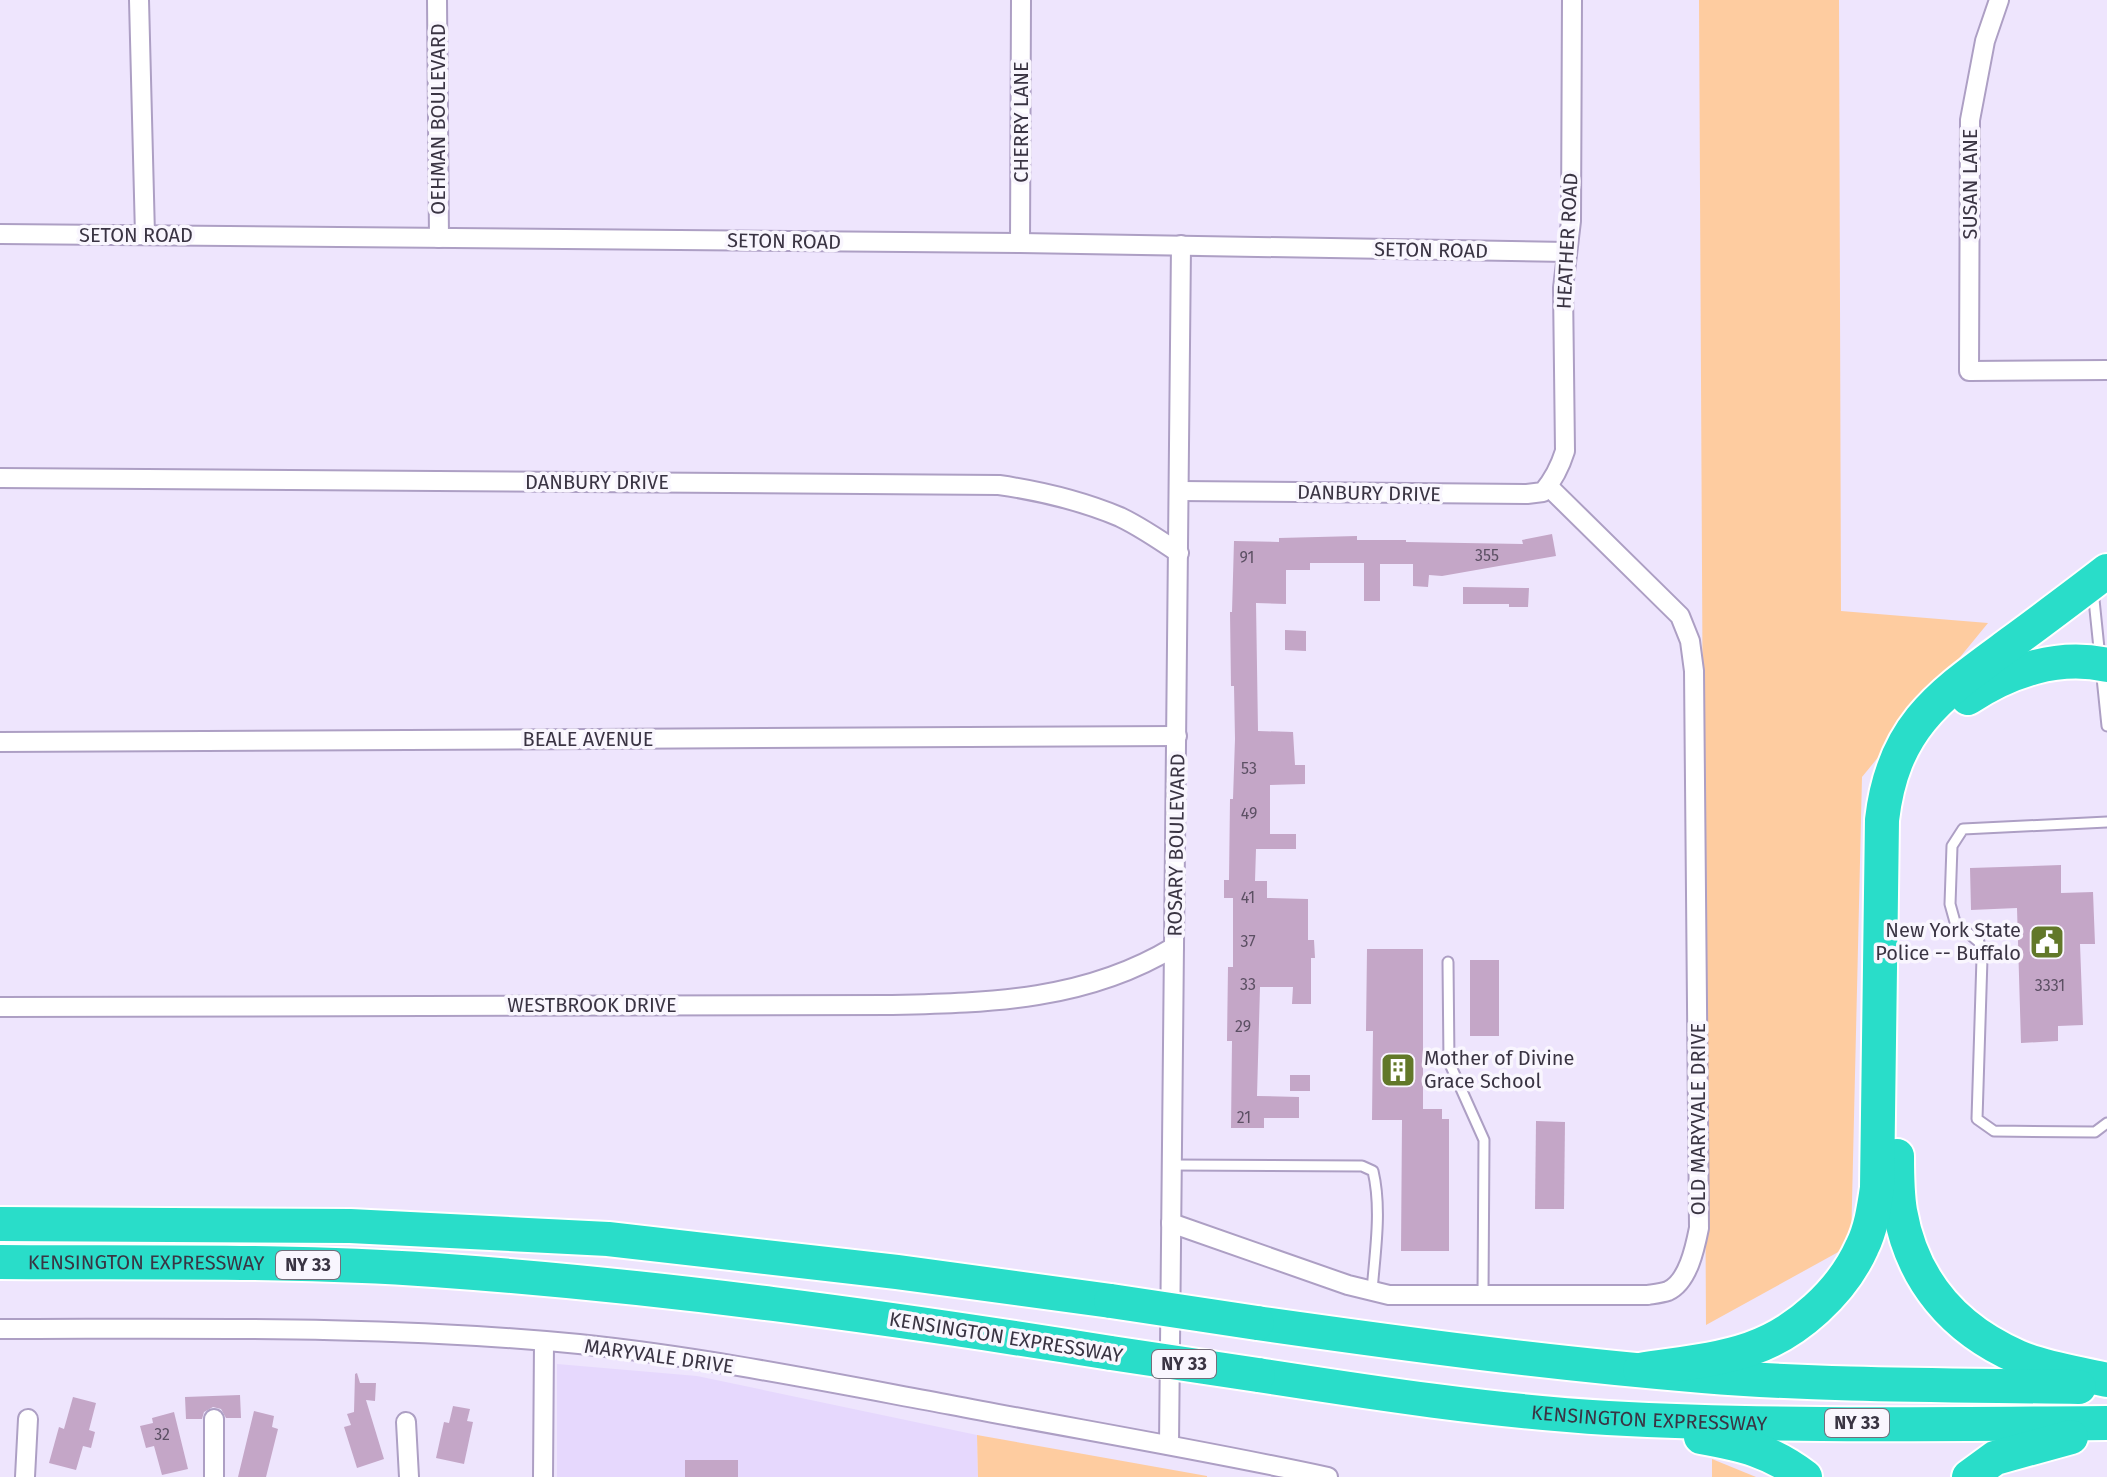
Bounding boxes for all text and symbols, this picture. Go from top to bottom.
street label: OEHMAN BOULEVARD [426,23,450,215]
street label: CHERRY LANE [1009,61,1033,183]
street label: SUSAN LANE [1958,129,1982,240]
street label: HEATHER ROAD [1551,172,1583,310]
street label: SETON ROAD [79,223,193,247]
street label: SETON ROAD [727,228,841,254]
street label: SETON ROAD [1374,237,1488,263]
street label: DANBURY DRIVE [525,470,669,494]
street label: DANBURY DRIVE [1297,480,1441,506]
house number: 355 [1475,546,1499,565]
house number: 91 [1239,548,1255,567]
street label: BEALE AVENUE [523,727,653,751]
street label: ROSARY BOULEVARD [1162,753,1190,937]
house number: 53 [1241,759,1257,778]
house number: 49 [1241,804,1257,823]
house number: 41 [1241,888,1255,907]
place label: New York State Police -- Buffalo [1875,918,2021,965]
public building icon: New York State Police -- Buffalo [2028,923,2066,961]
house number: 37 [1240,932,1256,951]
house number: 33 [1240,975,1256,994]
house number: 3331 [2035,976,2065,995]
street label: WESTBROOK DRIVE [507,993,677,1017]
house number: 29 [1235,1017,1251,1036]
street label: OLD MARYVALE DRIVE [1686,1023,1710,1215]
place label: Mother of Divine Grace School [1424,1046,1574,1093]
building icon: Mother of Divine Grace School [1379,1051,1417,1089]
house number: 21 [1237,1108,1251,1127]
street label: KENSINGTON EXPRESSWAY [28,1250,264,1275]
road number: NY 33 [276,1251,340,1279]
street label: KENSINGTON EXPRESSWAY [887,1307,1125,1367]
street label: MARYVALE DRIVE [583,1334,735,1378]
road number: NY 33 [1152,1350,1216,1378]
street label: KENSINGTON EXPRESSWAY [1530,1400,1768,1435]
road number: NY 33 [1825,1409,1889,1437]
house number: 32 [154,1425,170,1444]

